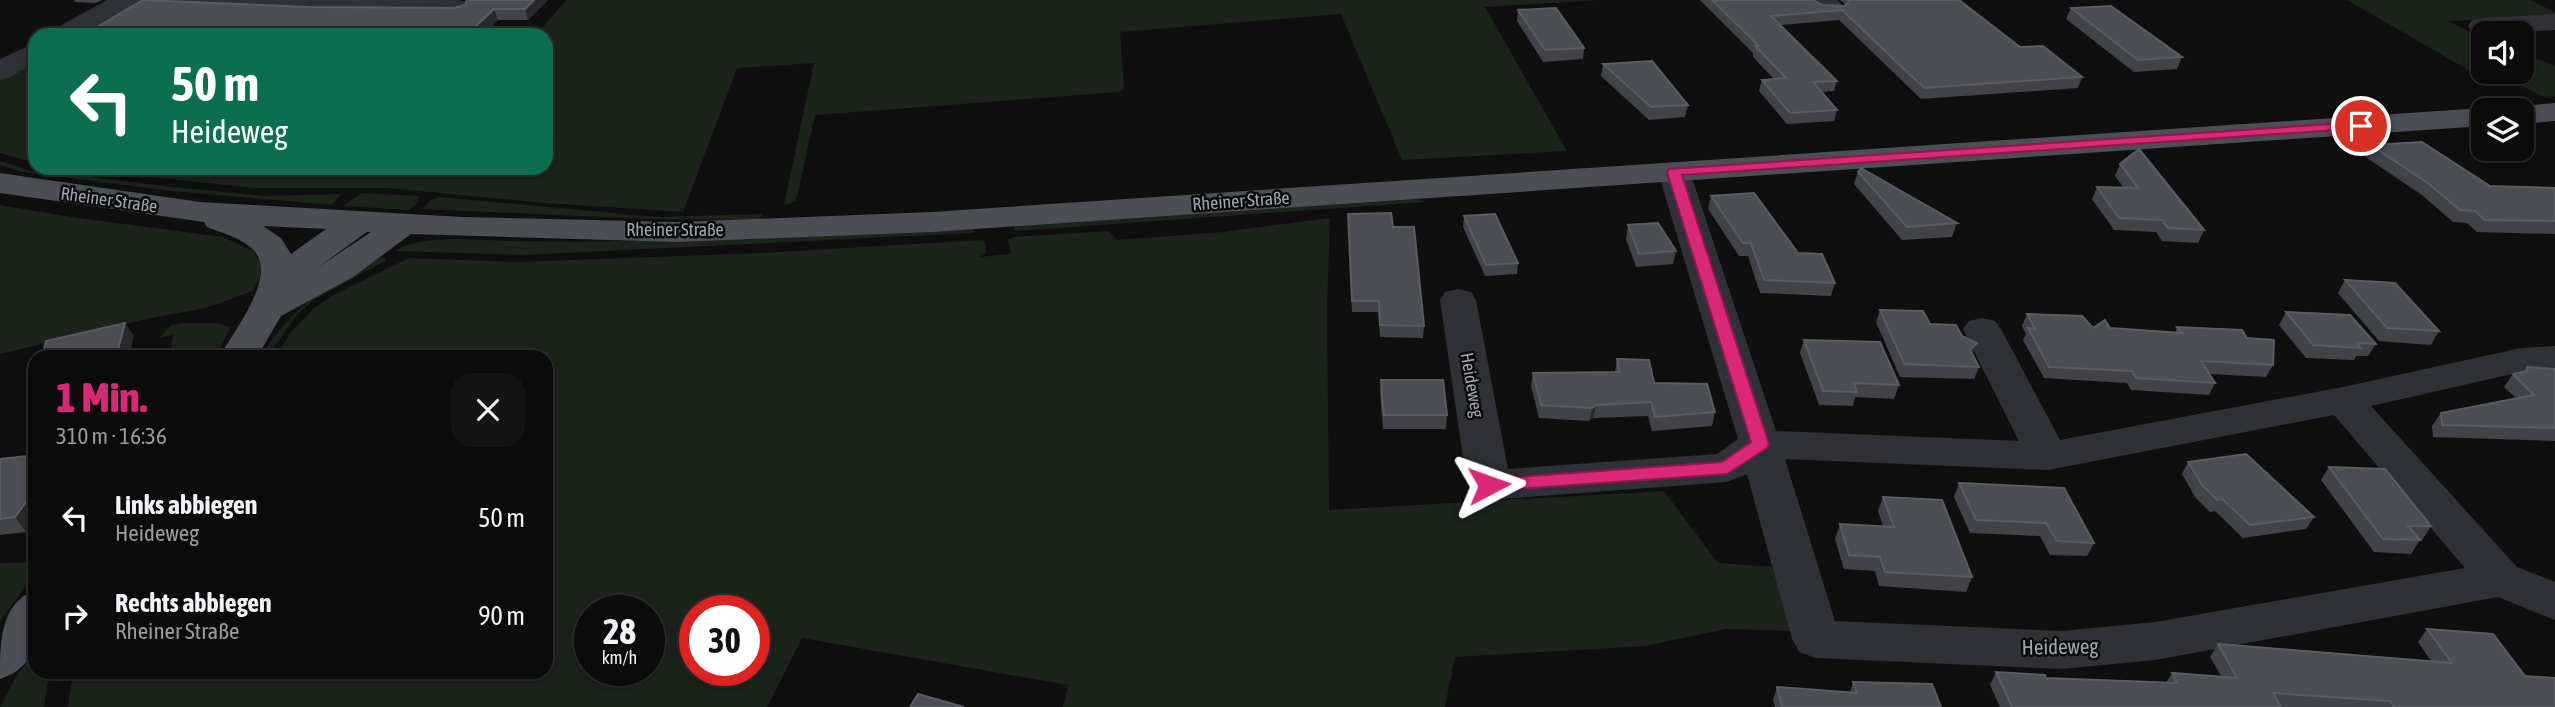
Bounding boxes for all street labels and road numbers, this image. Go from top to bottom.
street label: Rheiner Straße [59,182,159,217]
street label: Rheiner Straße [1192,187,1290,214]
street label: Rheiner Straße [626,219,724,240]
street label: Heideweg [1456,351,1489,419]
street label: Heideweg [2021,633,2099,659]

